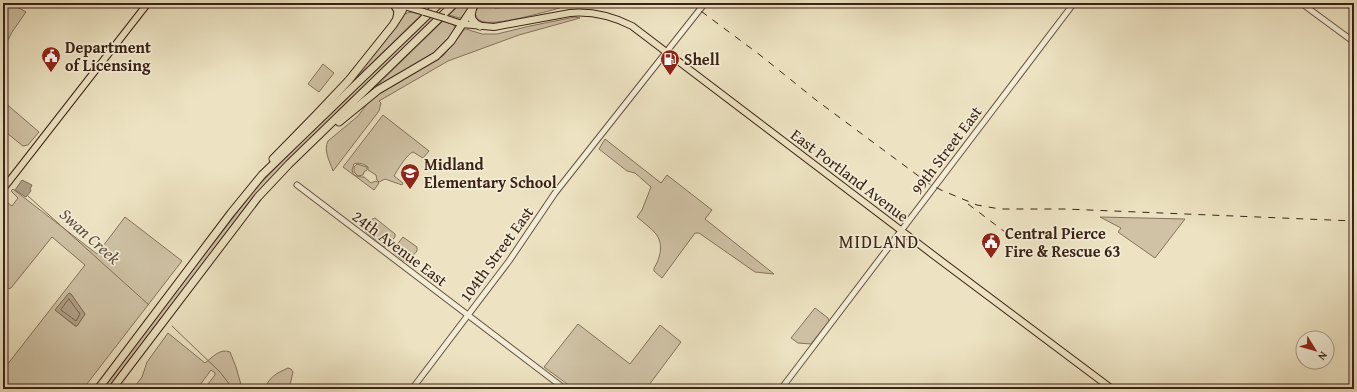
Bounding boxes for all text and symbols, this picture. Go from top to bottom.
place label: Department of Licensing [65,35,151,77]
public building icon: Department of Licensing [40,45,62,73]
place label: Shell [684,47,720,71]
fuel station icon: Shell [659,48,681,76]
street label: 99th Street East [905,100,987,199]
street label: East Portland Avenue [786,123,914,227]
place label: Midland Elementary School [424,152,557,194]
school or university icon: Midland Elementary School [399,162,421,190]
street label: 104th Street East [453,201,539,307]
water label: Swan Creek [54,202,126,270]
street label: 24th Avenue East [347,204,453,292]
place label: Central Pierce Fire & Rescue 63 [1005,221,1121,263]
district label: MIDLAND [839,228,919,255]
public building icon: Central Pierce Fire & Rescue 63 [980,231,1002,259]
north arrow [1295,330,1335,370]
text: N [1314,348,1332,364]

